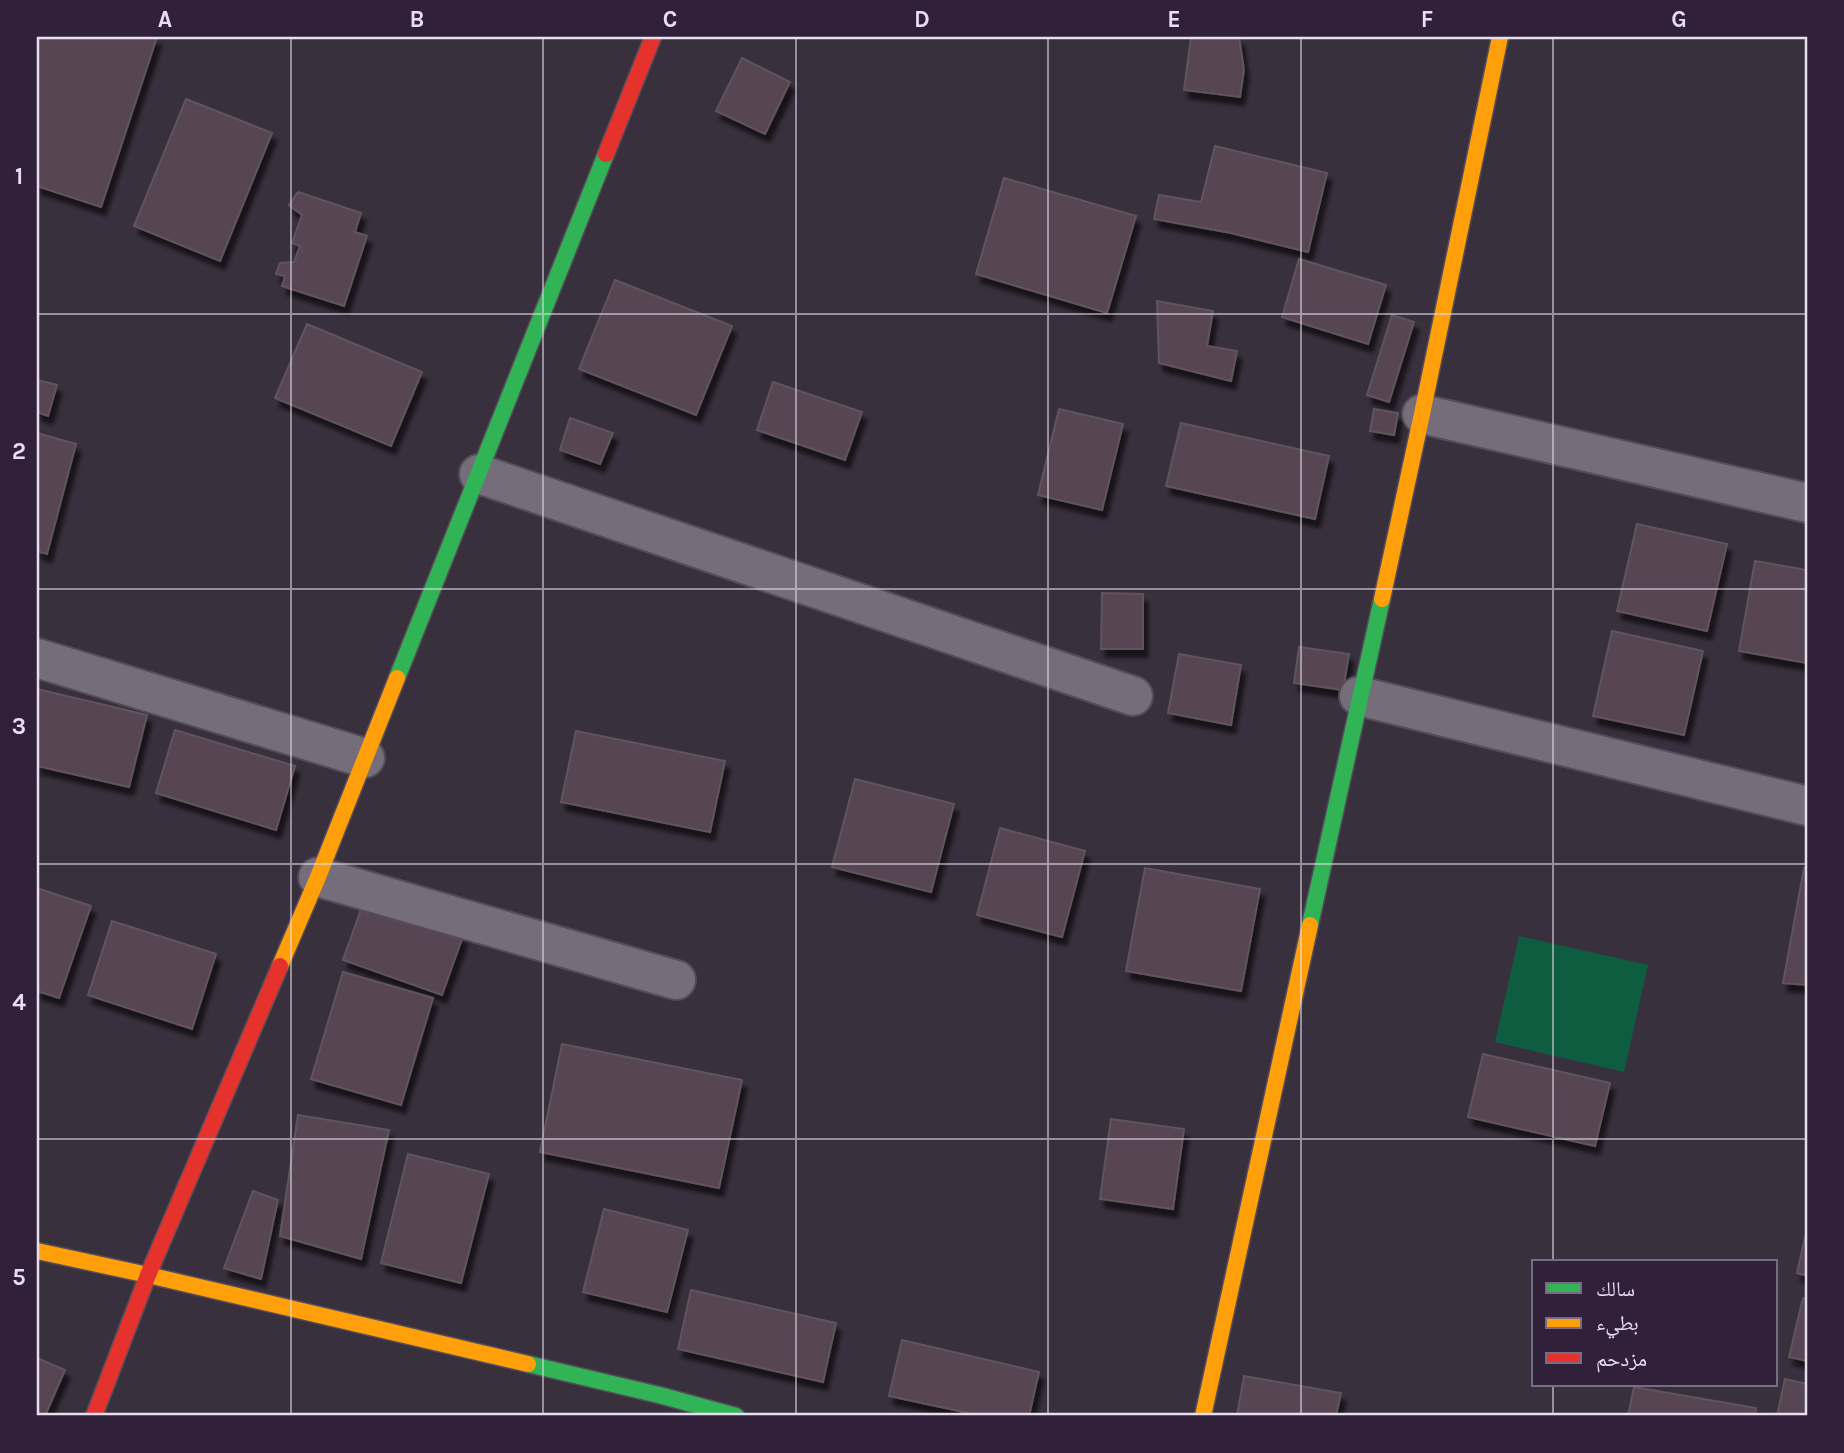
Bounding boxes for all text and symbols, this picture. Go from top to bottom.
text: A [158,6,172,33]
text: B [410,6,424,33]
text: C [663,6,677,33]
text: D [914,6,930,33]
text: E [1167,6,1181,33]
text: F [1421,6,1433,33]
text: G [1671,6,1687,33]
text: 1 [15,163,23,190]
text: 2 [12,438,26,465]
text: 3 [12,713,26,740]
text: 4 [12,989,26,1016]
legend [1532,1260,1778,1386]
text: 5 [12,1264,26,1291]
text: سالك [1596,1277,1635,1301]
text: بطيء [1596,1311,1639,1339]
text: مزدحم [1596,1347,1647,1373]

